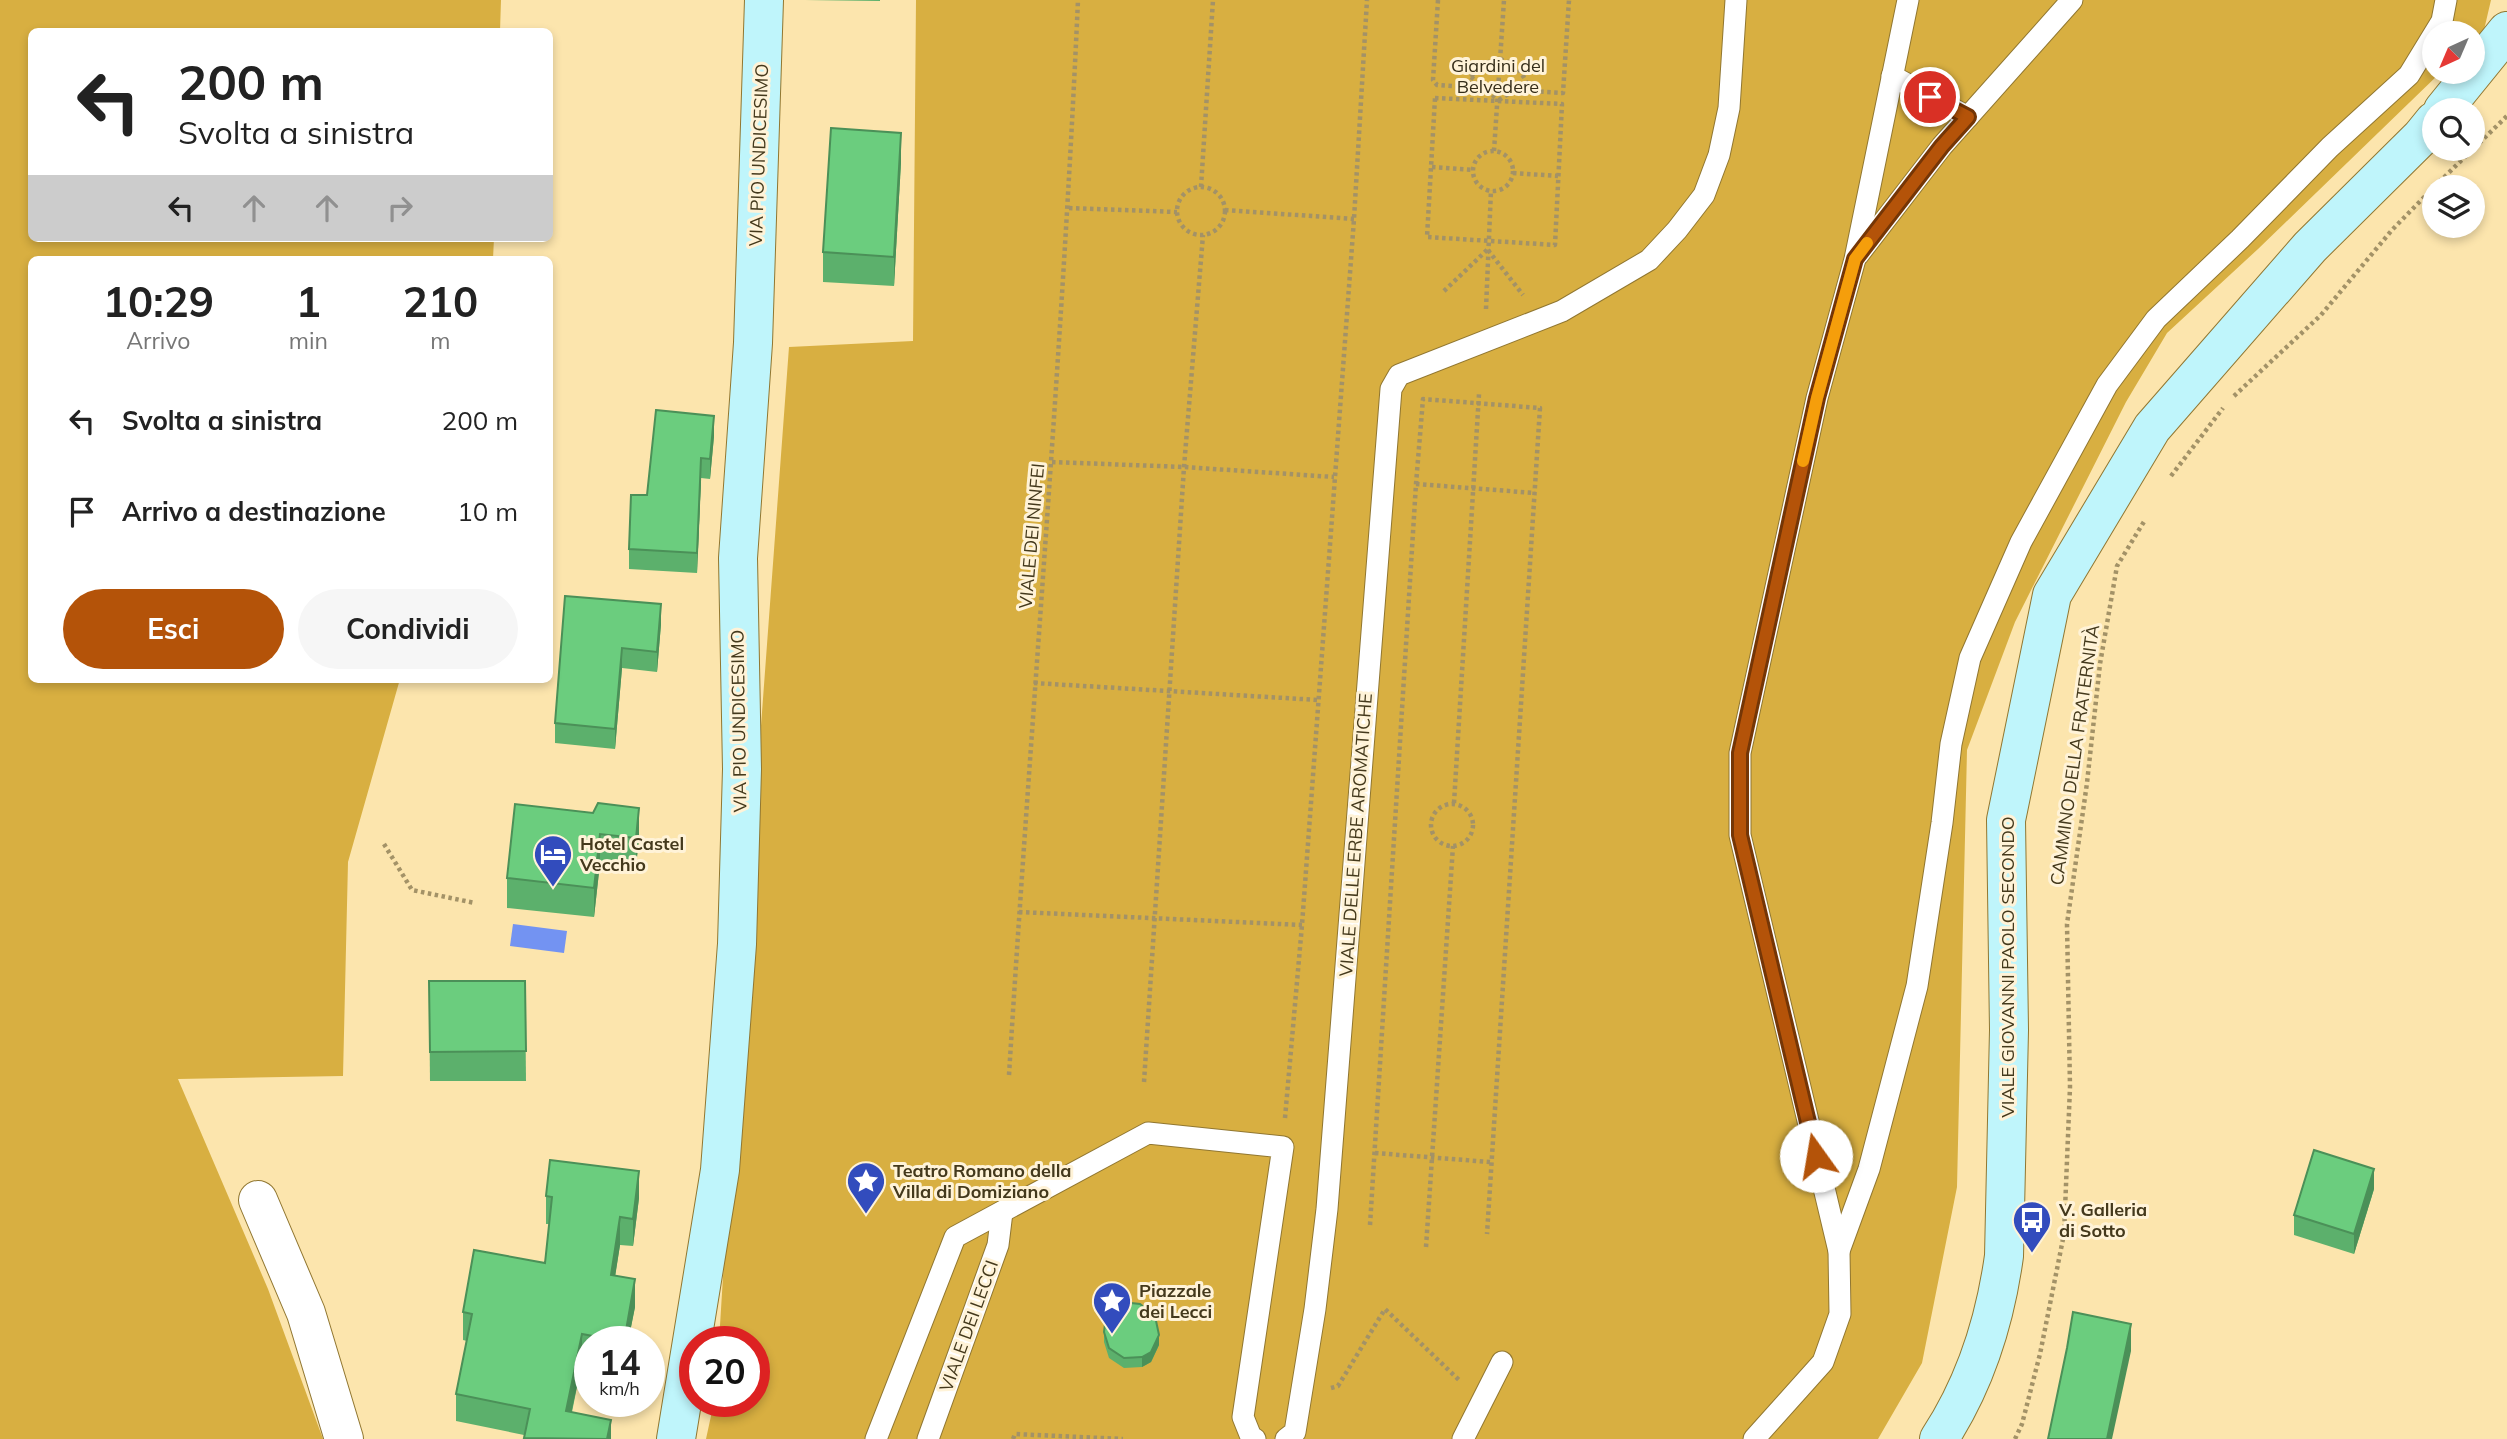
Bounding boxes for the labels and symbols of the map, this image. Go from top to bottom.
north arrow [2422,21,2485,84]
park label: Giardini del Belvedere [1451,54,1545,98]
street label: VIA PIO UNDICESIMO [744,63,773,247]
pin [1900,67,1960,127]
street label: VIALE DEI NINFEI [1014,462,1049,610]
street label: CAMMINO DELLA FRATERNITÀ [2045,623,2104,887]
street label: VIA PIO UNDICESIMO [725,629,752,813]
street label: VIALE DELLE ERBE AROMATICHE [1334,692,1377,977]
street label: VIALE GIOVANNI PAOLO SECONDO [1996,816,2019,1118]
place label: Hotel Castel Vecchio [579,832,684,876]
hotel icon: Hotel Castel Vecchio [532,833,574,888]
position arrow [1779,1119,1853,1193]
place label: Teatro Romano della Villa di Domiziano [892,1159,1072,1203]
place icon: Teatro Romano della Villa di Domiziano [845,1160,887,1215]
place label: V. Galleria di Sotto [2058,1198,2147,1242]
bus stop icon: V. Galleria di Sotto [2011,1199,2053,1254]
street label: VIALE DEI LECCI [934,1257,1003,1395]
place label: Piazzale dei Lecci [1139,1279,1212,1323]
place icon: Piazzale dei Lecci [1091,1280,1133,1335]
speed limit sign: 20 [679,1326,770,1417]

